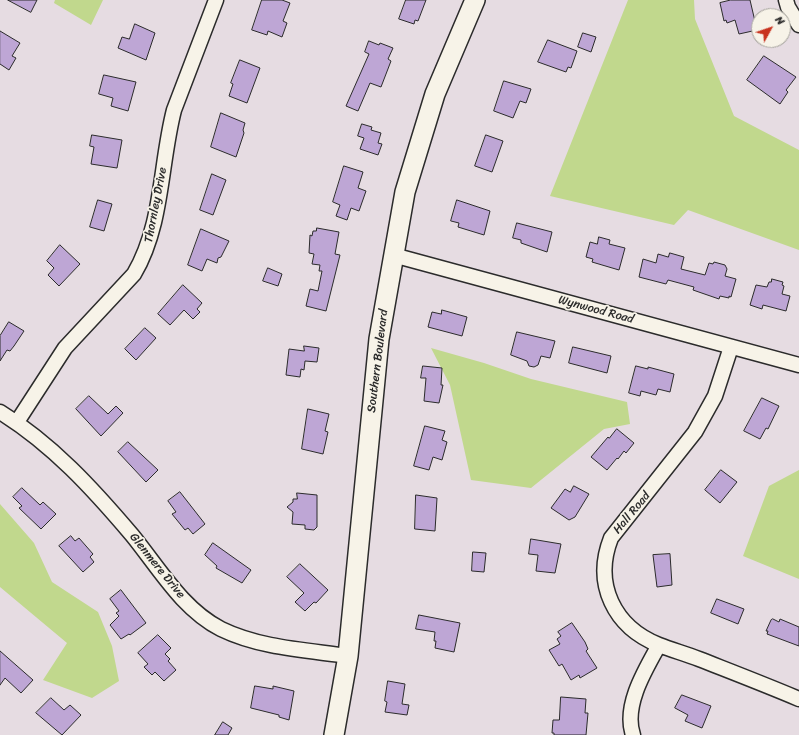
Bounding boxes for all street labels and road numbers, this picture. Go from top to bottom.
street label: Thornley Drive [142,166,170,244]
street label: Wynwood Road [557,293,635,327]
street label: Southern Boulevard [365,308,391,414]
street label: Hall Road [610,489,654,537]
street label: Glenmere Drive [126,530,188,602]

